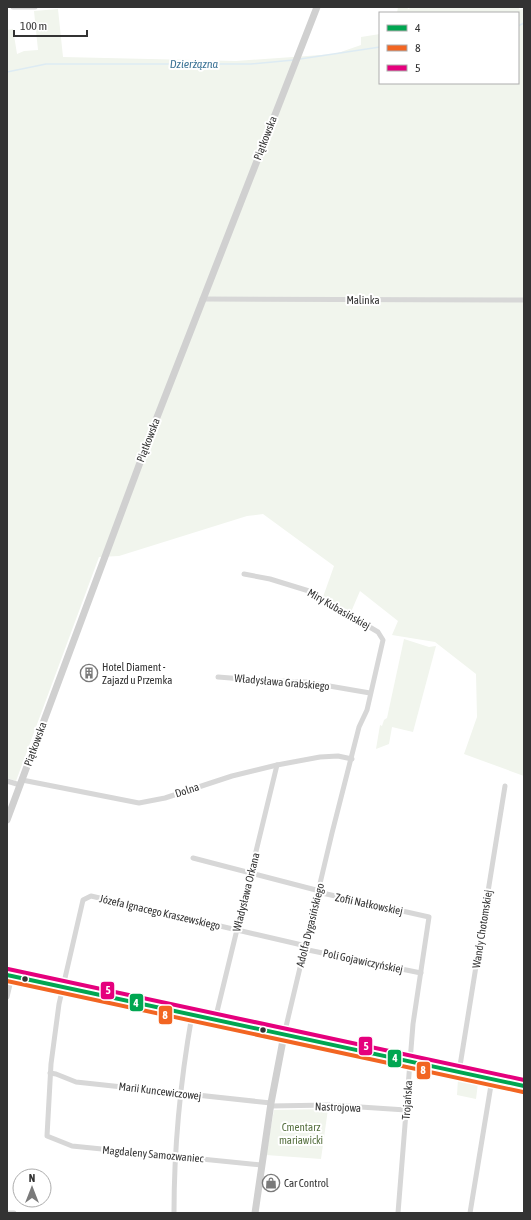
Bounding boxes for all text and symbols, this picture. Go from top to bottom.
scale bar [14,12,87,38]
legend [379,12,519,84]
text: 100 m [20,19,47,33]
text: 4 [415,21,421,35]
text: 8 [415,41,421,55]
water label: Dzierżązna [170,57,219,71]
text: 5 [415,61,421,75]
street label: Piątkowska [251,114,279,162]
street label: Malinka [346,294,380,306]
street label: Piątkowska [134,416,162,464]
street label: Miry Kubasińskiej [306,586,372,632]
place label: Hotel Diament - Zajazd u Przemka [102,661,172,686]
building icon: Hotel Diament - Zajazd u Przemka [79,663,99,683]
street label: Władysława Grabskiego [234,672,330,692]
street label: Piątkowska [21,720,49,768]
street label: Dolna [173,780,201,800]
street label: Władysława Orkana [230,851,262,933]
street label: Adolfa Dygasińskiego [294,882,326,968]
street label: Wandy Chotomskiej [470,889,494,969]
street label: Zofii Nałkowskiej [334,891,404,917]
street label: Józefa Ignacego Kraszewskiego [98,892,222,932]
street label: Poli Gojawiczyńskiej [322,947,404,975]
unlabelled marker [20,974,30,984]
line badge: 5 [100,981,115,1000]
text: 5 [105,984,111,996]
line badge: 4 [129,993,144,1012]
text: 4 [132,997,139,1009]
line badge: 8 [158,1005,173,1025]
text: 8 [162,1009,168,1021]
unlabelled marker [258,1025,268,1035]
line badge: 5 [358,1036,373,1056]
text: 5 [363,1040,369,1052]
line badge: 4 [387,1049,402,1068]
text: 4 [391,1052,398,1064]
line badge: 8 [416,1061,431,1080]
text: 8 [420,1064,426,1076]
street label: Marii Kuncewiczowej [118,1080,202,1102]
street label: Trojańska [400,1080,414,1120]
street label: Nastrojowa [315,1100,361,1114]
park label: Cmentarz mariawicki [279,1121,323,1146]
street label: Magdaleny Samozwaniec [102,1144,205,1164]
north arrow [12,1168,52,1208]
text: N [29,1172,35,1184]
shop icon: Car Control [261,1173,281,1193]
place label: Car Control [284,1177,329,1189]

